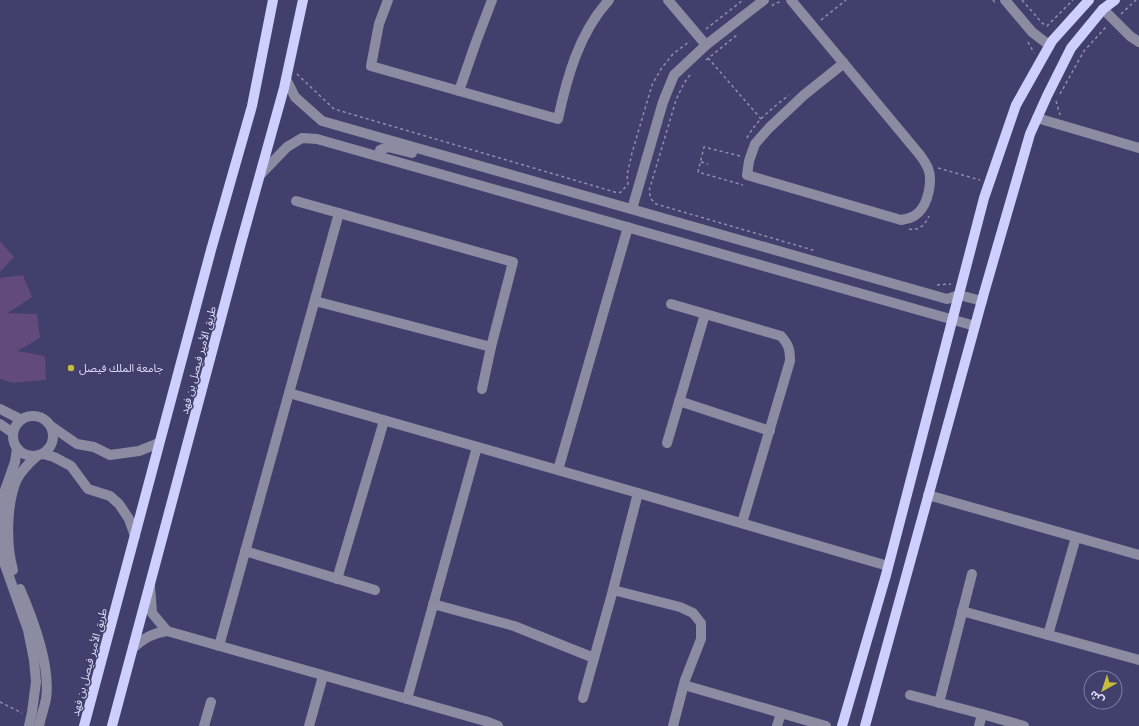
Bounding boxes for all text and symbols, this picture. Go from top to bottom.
street label: طريق الأمير فيصل بن فهد [176,304,220,416]
place label: جامعة الملك فيصل [79,360,164,376]
marker: جامعة الملك فيصل [66,363,76,373]
street label: طريق الأمير فيصل بن فهد [67,606,111,718]
north arrow [1083,670,1123,710]
text: ش [1086,687,1108,709]

